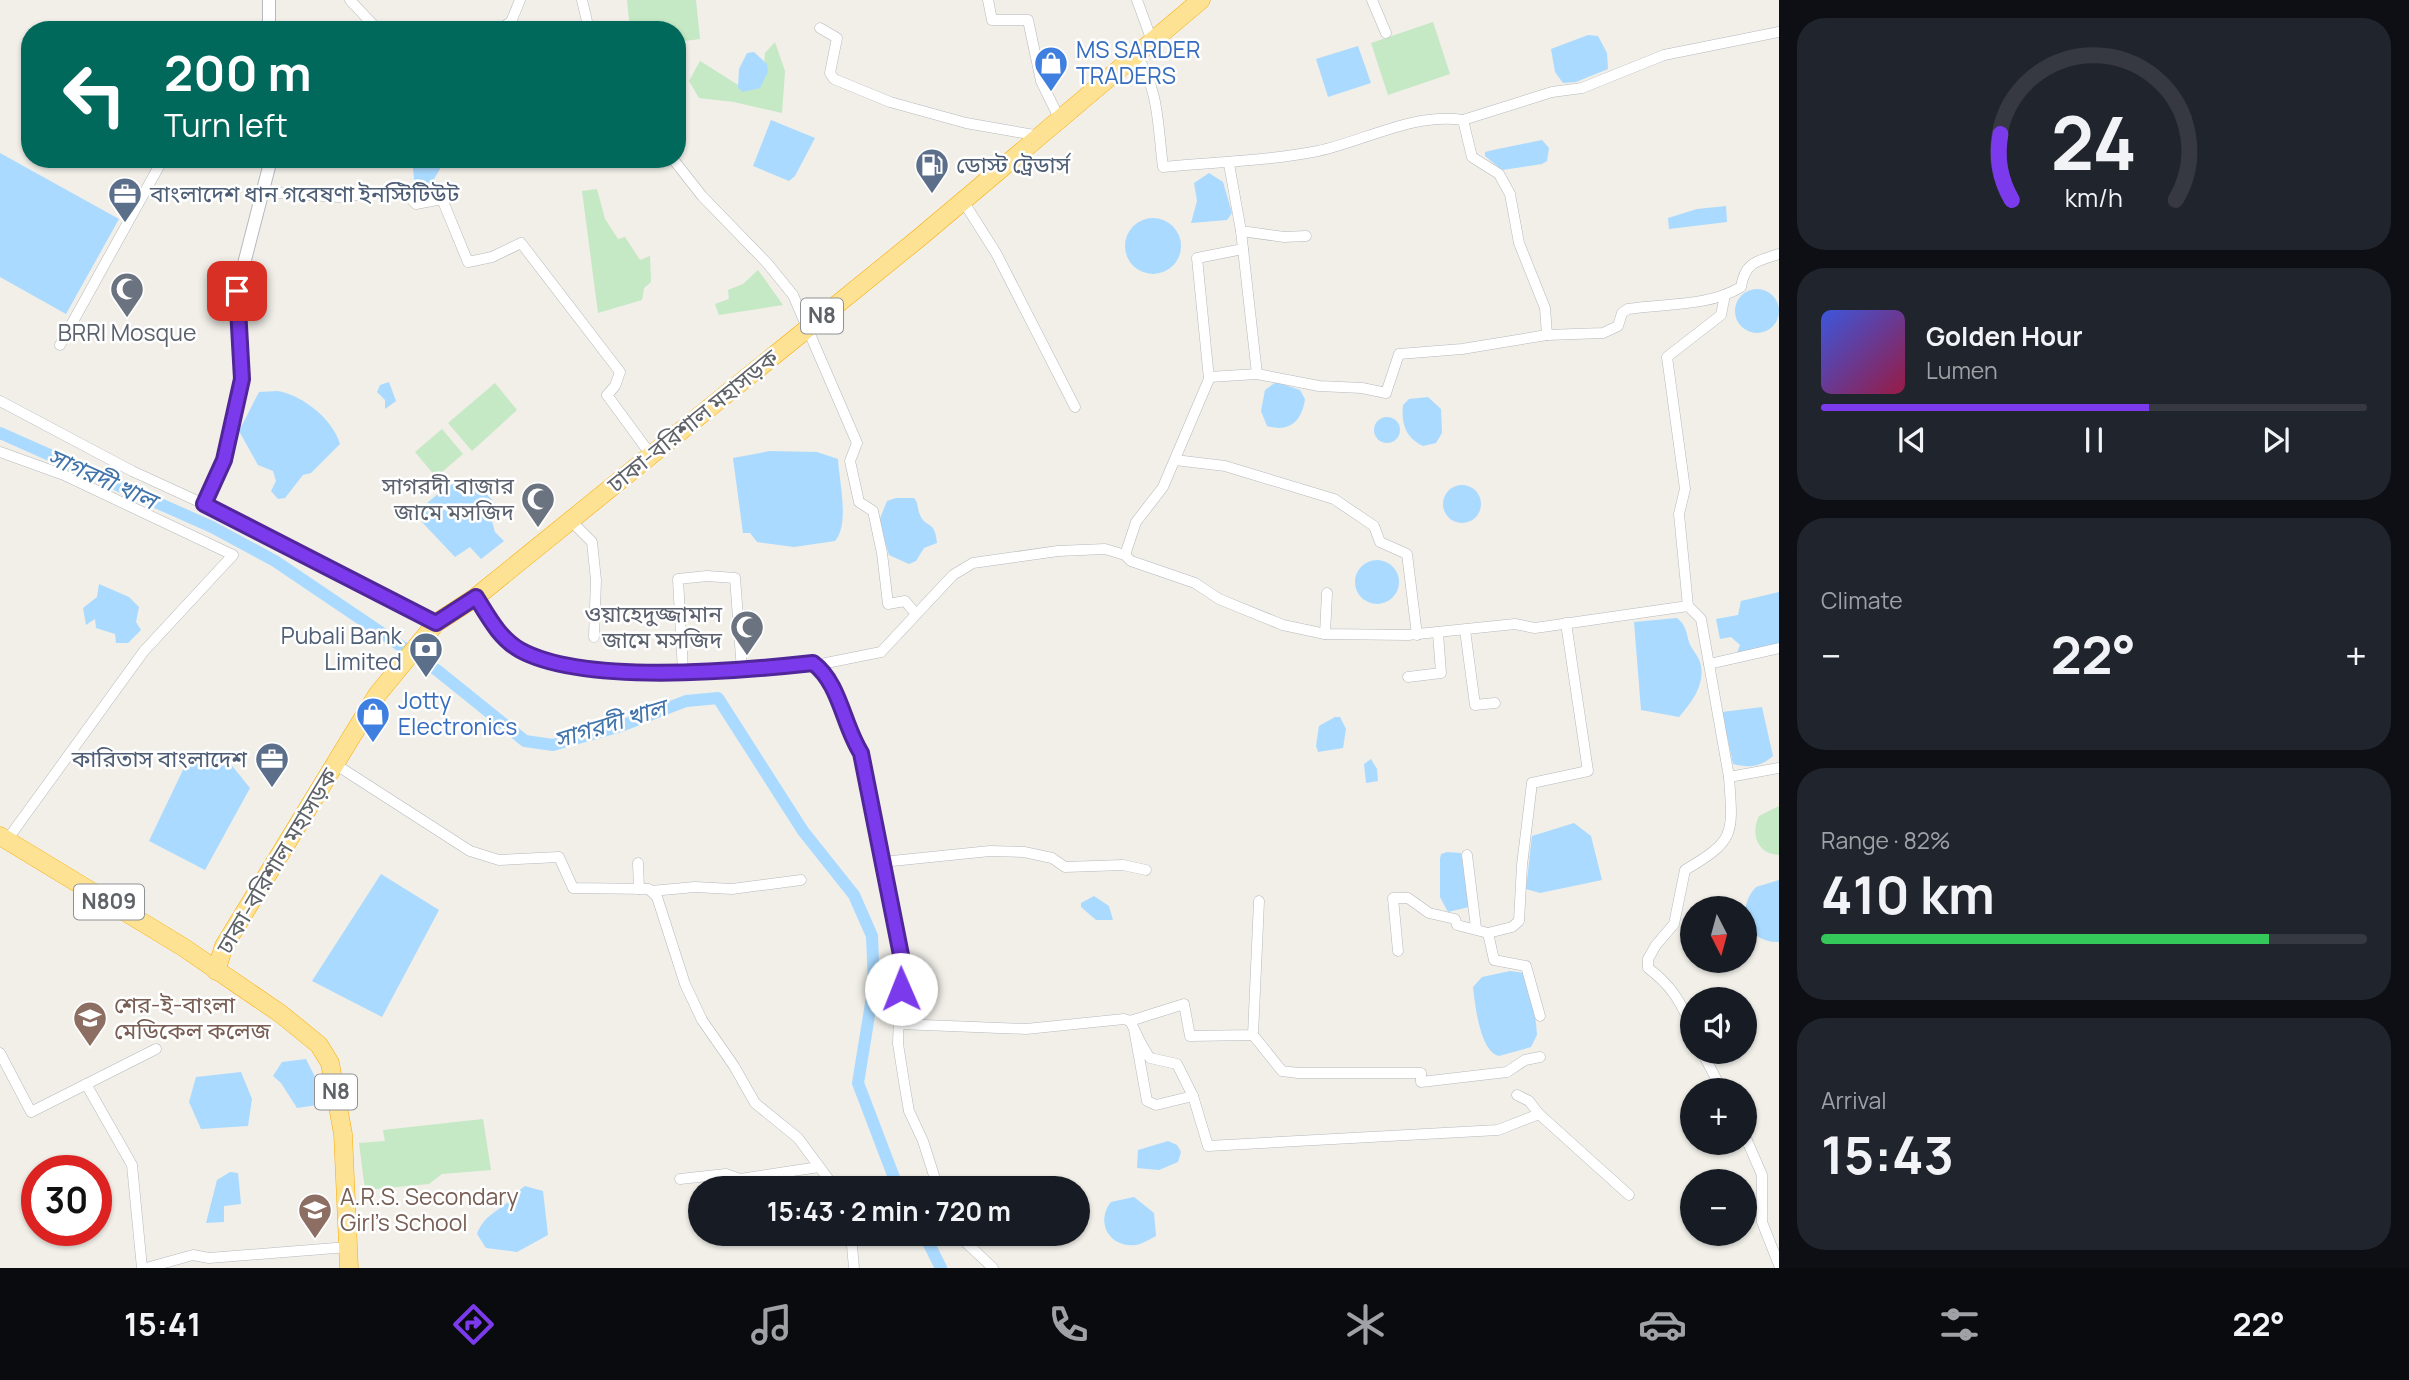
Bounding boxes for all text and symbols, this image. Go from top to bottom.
place label: MS SARDER TRADERS [1076,33,1200,91]
text: 200 m [164,39,312,106]
shop icon: MS SARDER TRADERS [1032,44,1070,93]
icon: left [49,49,140,140]
text: 24 [2051,92,2137,192]
text: Turn left [164,103,288,147]
fuel station icon: ডোস্ট ট্রেডার্স [913,146,951,195]
place label: ডোস্ট ট্রেডার্স [956,148,1072,180]
office icon: বাংলাদেশ ধান গবেষণা ইনস্টিটিউট [106,175,144,224]
place label: বাংলাদেশ ধান গবেষণা ইনস্টিটিউট [149,177,460,209]
text: km/h [2065,180,2123,215]
pin [207,261,267,321]
mosque icon: BRRI Mosque [108,270,146,319]
icon: arrive [218,272,256,310]
road number: N8 [801,298,843,334]
place label: BRRI Mosque [58,316,196,348]
text: Golden Hour [1926,318,2083,354]
street label: ঢাকা-বরিশাল মহাসড়ক [599,341,785,500]
text: Lumen [1926,354,1998,386]
icon: previous [1893,421,1931,459]
icon: pause [2075,421,2113,459]
icon: next [2257,421,2295,459]
water label: সাগরদী খাল [43,439,166,518]
place label: সাগরদী বাজার জামে মসজিদ [381,469,514,527]
mosque icon: সাগরদী বাজার জামে মসজিদ [519,480,557,529]
text: Climate [1821,584,1903,616]
place label: ওয়াহেদুজ্জামান জামে মসজিদ [584,597,723,655]
mosque icon: ওয়াহেদুজ্জামান জামে মসজিদ [728,608,766,657]
place label: Pubali Bank Limited [281,619,403,677]
text: 22° [2051,619,2136,690]
text: − [1821,629,1842,681]
text: + [2345,629,2367,681]
bank icon: Pubali Bank Limited [407,630,445,679]
place label: Jotty Electronics [398,684,517,742]
water label: সাগরদী খাল [550,689,674,755]
shop icon: Jotty Electronics [354,695,392,744]
office icon: কারিতাস বাংলাদেশ [253,740,291,789]
place label: কারিতাস বাংলাদেশ [71,742,247,774]
street label: ঢাকা-বরিশাল মহাসড়ক [207,761,345,960]
text: Range · 82% [1821,824,1951,856]
text: 410 km [1821,859,1995,930]
road number: N809 [74,884,144,920]
north arrow [1680,896,1757,973]
map controls [1680,896,1757,1246]
position arrow [864,952,938,1026]
button: sound [1680,987,1757,1064]
place label: শের-ই-বাংলা মেডিকেল কলেজ [114,988,272,1046]
school or university icon: শের-ই-বাংলা মেডিকেল কলেজ [71,999,109,1048]
road number: N8 [315,1074,357,1110]
button: + [1680,1078,1757,1155]
text: Arrival [1821,1084,1887,1116]
text: 15:43 [1821,1119,1954,1190]
speed limit sign: 30 [21,1155,112,1246]
button: − [1680,1169,1757,1246]
place label: A.R.S. Secondary Girl's School [340,1180,519,1238]
school or university icon: A.R.S. Secondary Girl's School [296,1191,334,1240]
text: 15:43 · 2 min · 720 m [767,1193,1011,1229]
icon: directions [449,1300,498,1349]
icon: music [747,1300,796,1349]
icon: phone [1044,1300,1093,1349]
icon: climate [1341,1300,1390,1349]
icon: car [1638,1300,1687,1349]
icon: filters [1935,1300,1984,1349]
text: 15:41 [124,1302,201,1346]
text: 22° [2232,1302,2285,1346]

